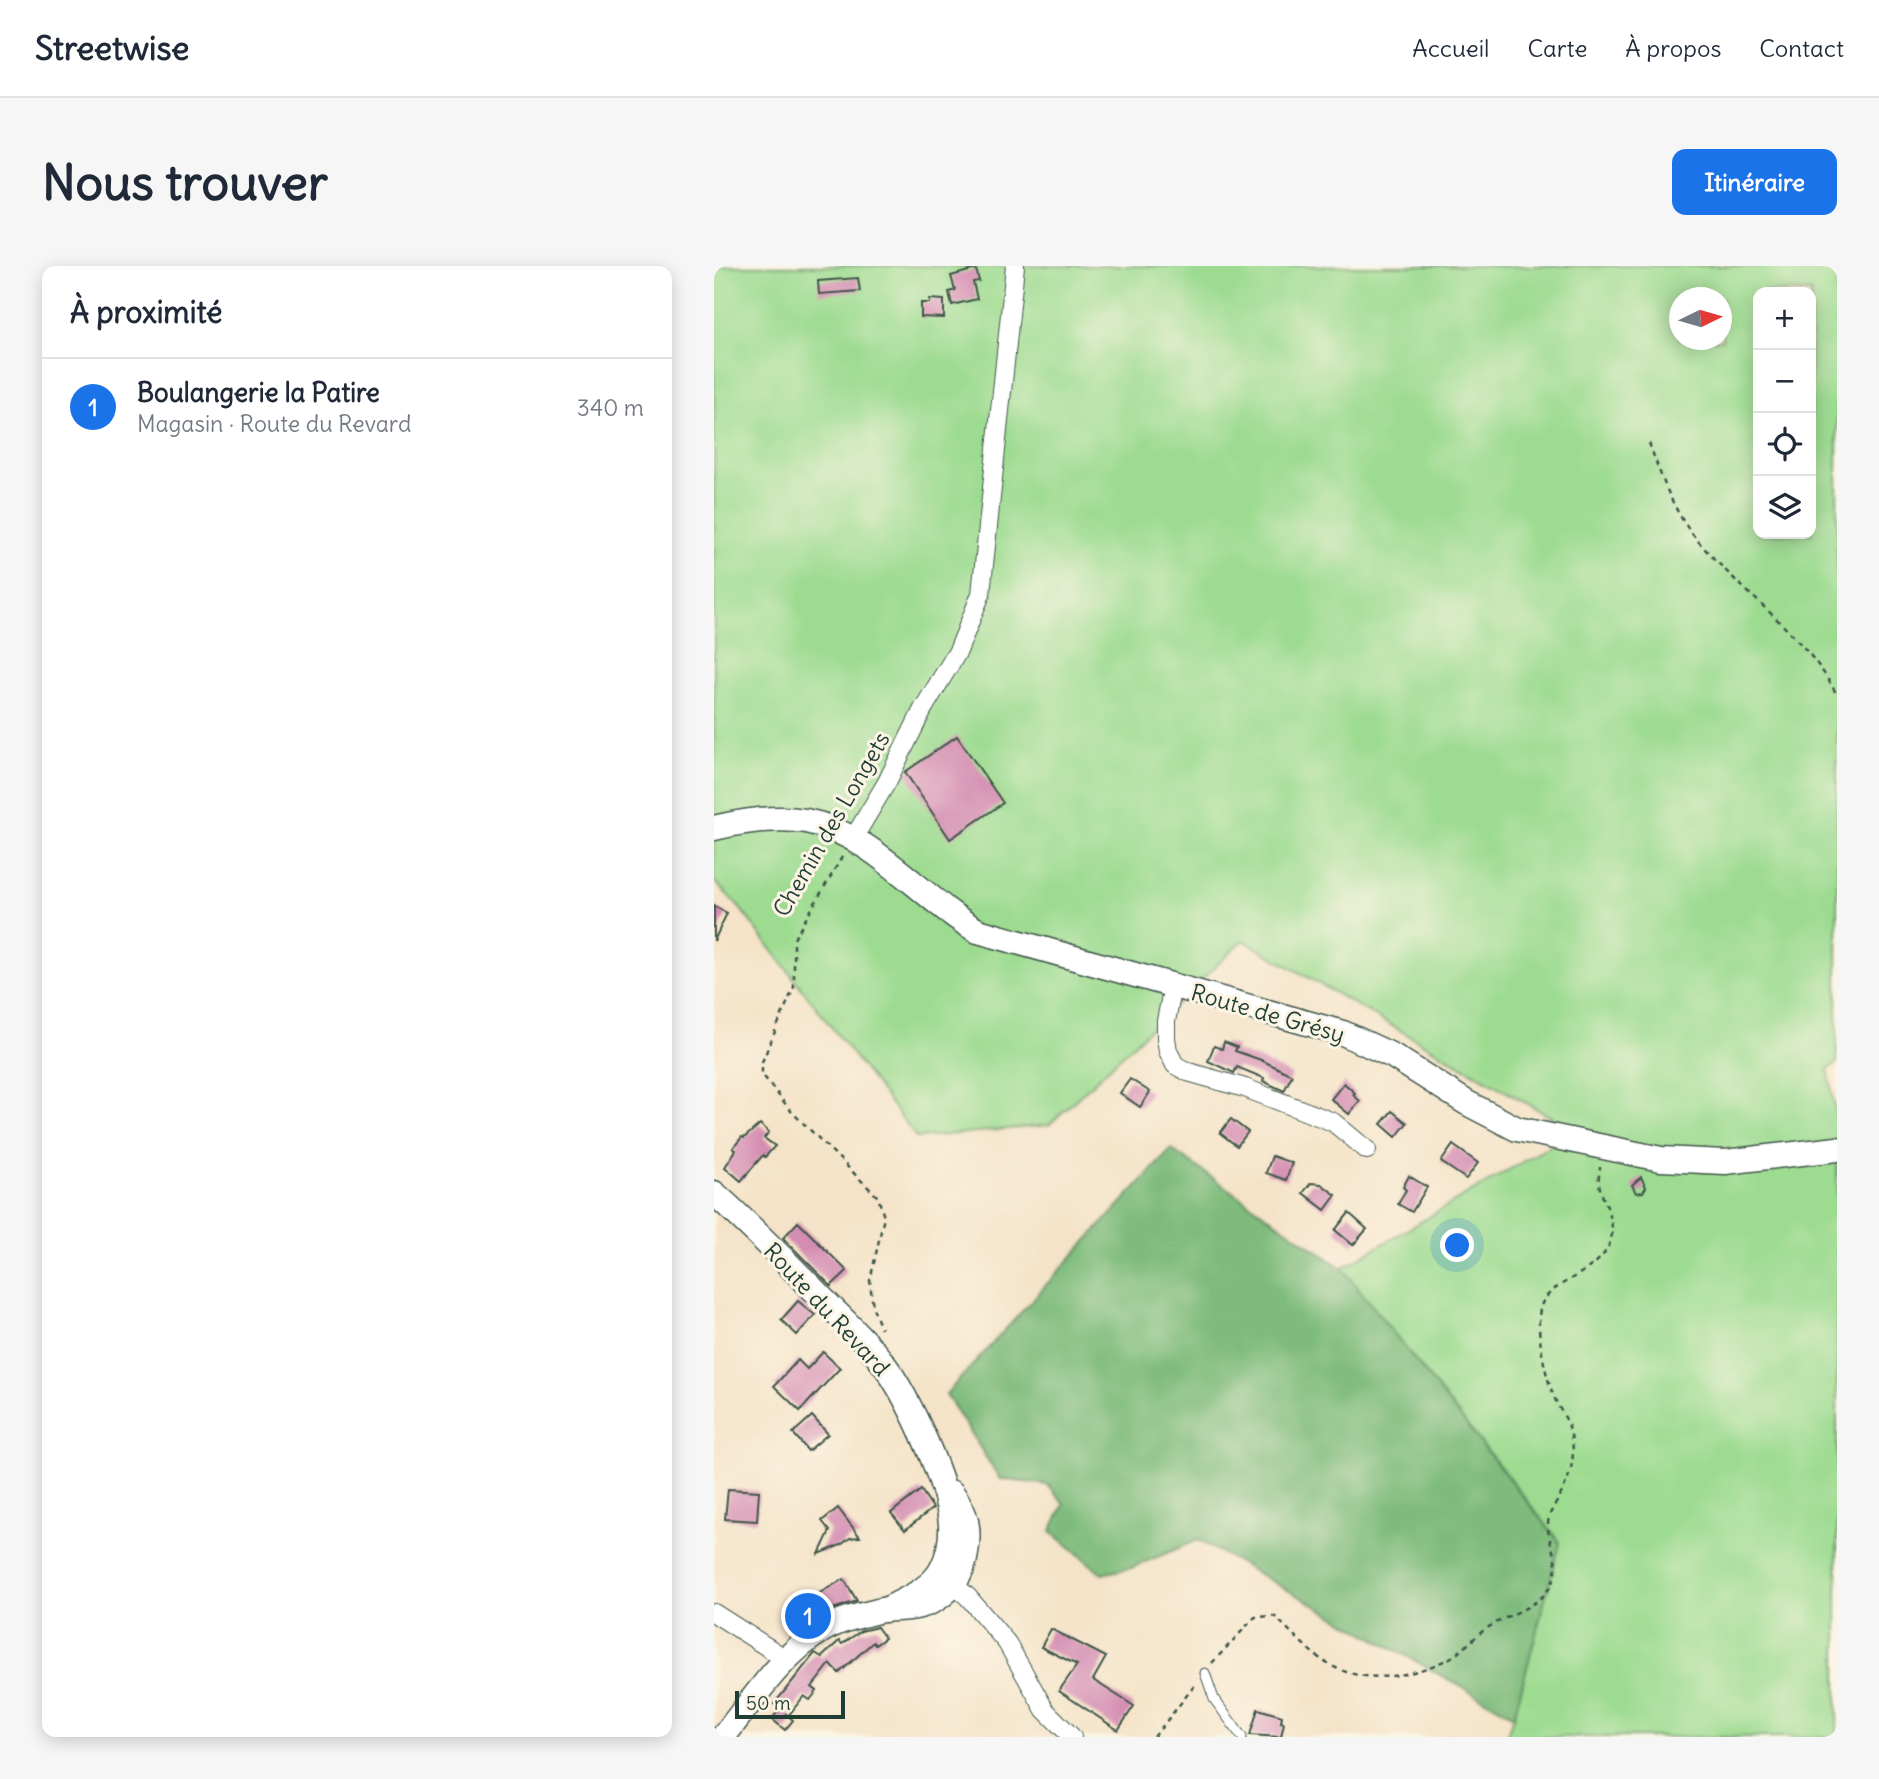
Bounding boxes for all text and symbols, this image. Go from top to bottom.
text: Streetwise [35,27,189,69]
text: Accueil [1412,33,1489,63]
text: Carte [1527,33,1587,63]
text: À propos [1625,33,1721,63]
text: Contact [1759,33,1844,63]
button: Itinéraire [1672,149,1837,215]
text: Nous trouver [42,152,328,213]
north arrow [1669,287,1732,350]
map controls [1753,287,1816,539]
button: + [1753,287,1816,350]
text: À proximité [70,293,222,331]
button: − [1753,350,1816,413]
text: Boulangerie la Patire [137,376,380,409]
text: 1 [88,393,98,422]
text: 340 m [577,393,644,422]
text: Magasin · Route du Revard [137,409,411,438]
button: locate [1753,413,1816,476]
button: layers [1753,476,1816,539]
street label: Chemin des Longets [766,726,896,922]
street label: Route de Grésy [1188,977,1348,1049]
your location [1440,1228,1474,1262]
street label: Route du Revard [758,1236,896,1382]
pin: 1 [785,1590,831,1642]
scale bar [735,1688,845,1720]
text: 50 m [746,1691,791,1715]

